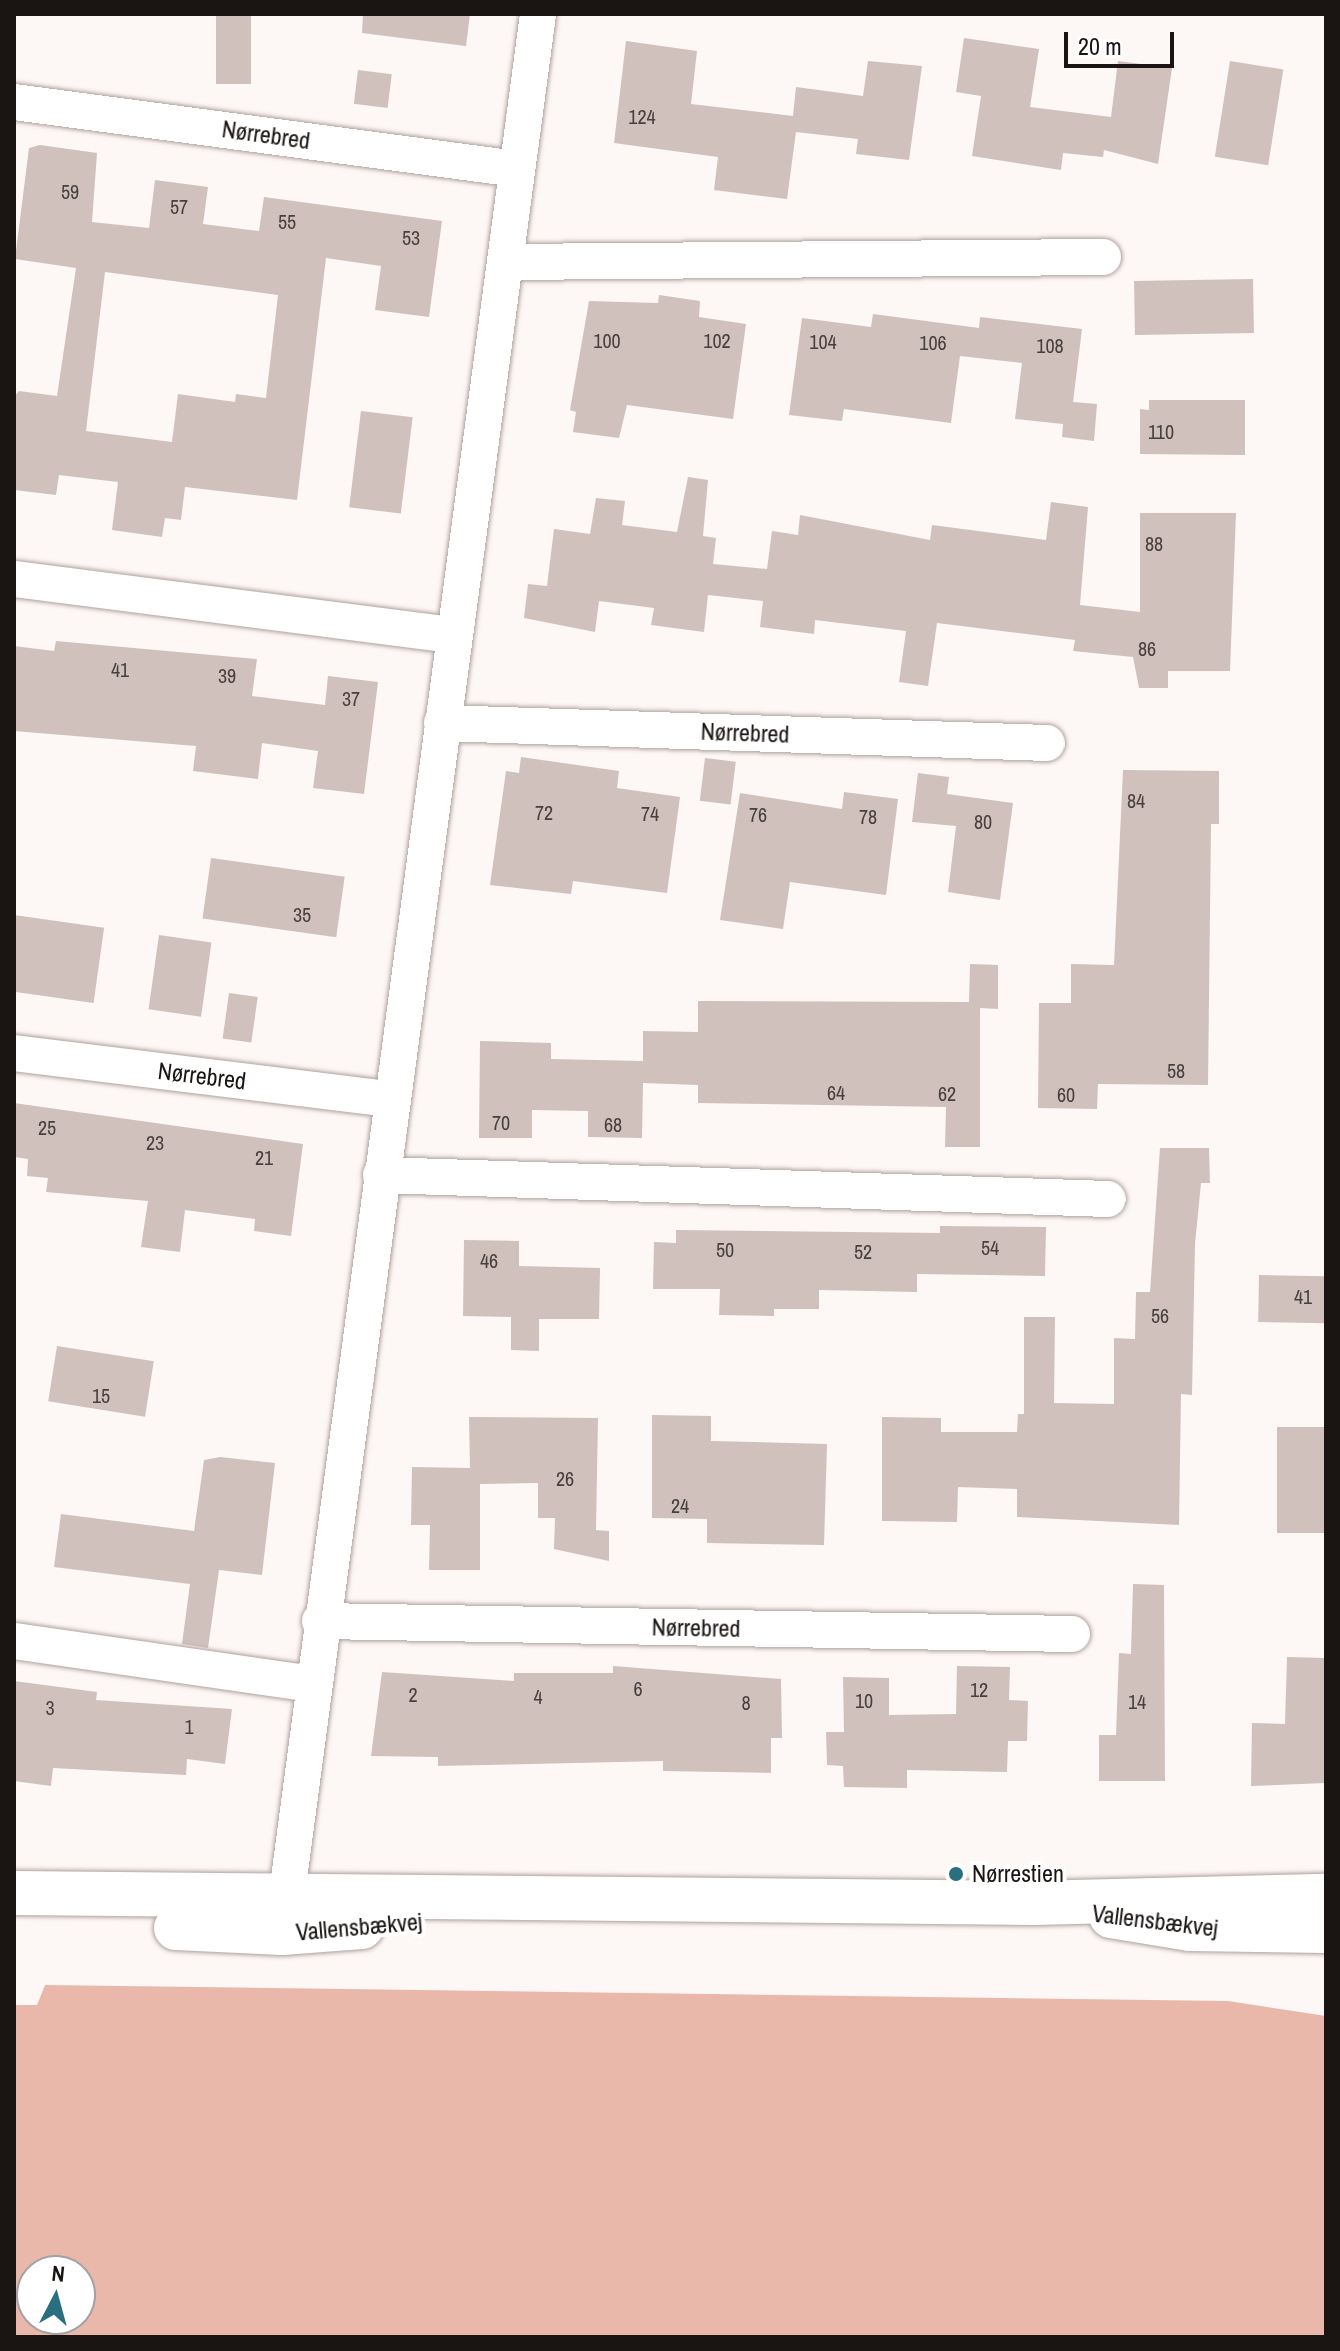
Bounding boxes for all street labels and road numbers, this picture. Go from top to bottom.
street label: Nørrebred [220,115,312,155]
street label: Nørrebred [700,717,790,749]
street label: Nørrebred [156,1056,248,1096]
street label: Nørrebred [651,1613,741,1643]
street label: Vallensbækvej [1090,1899,1220,1943]
street label: Vallensbækvej [295,1907,423,1947]

